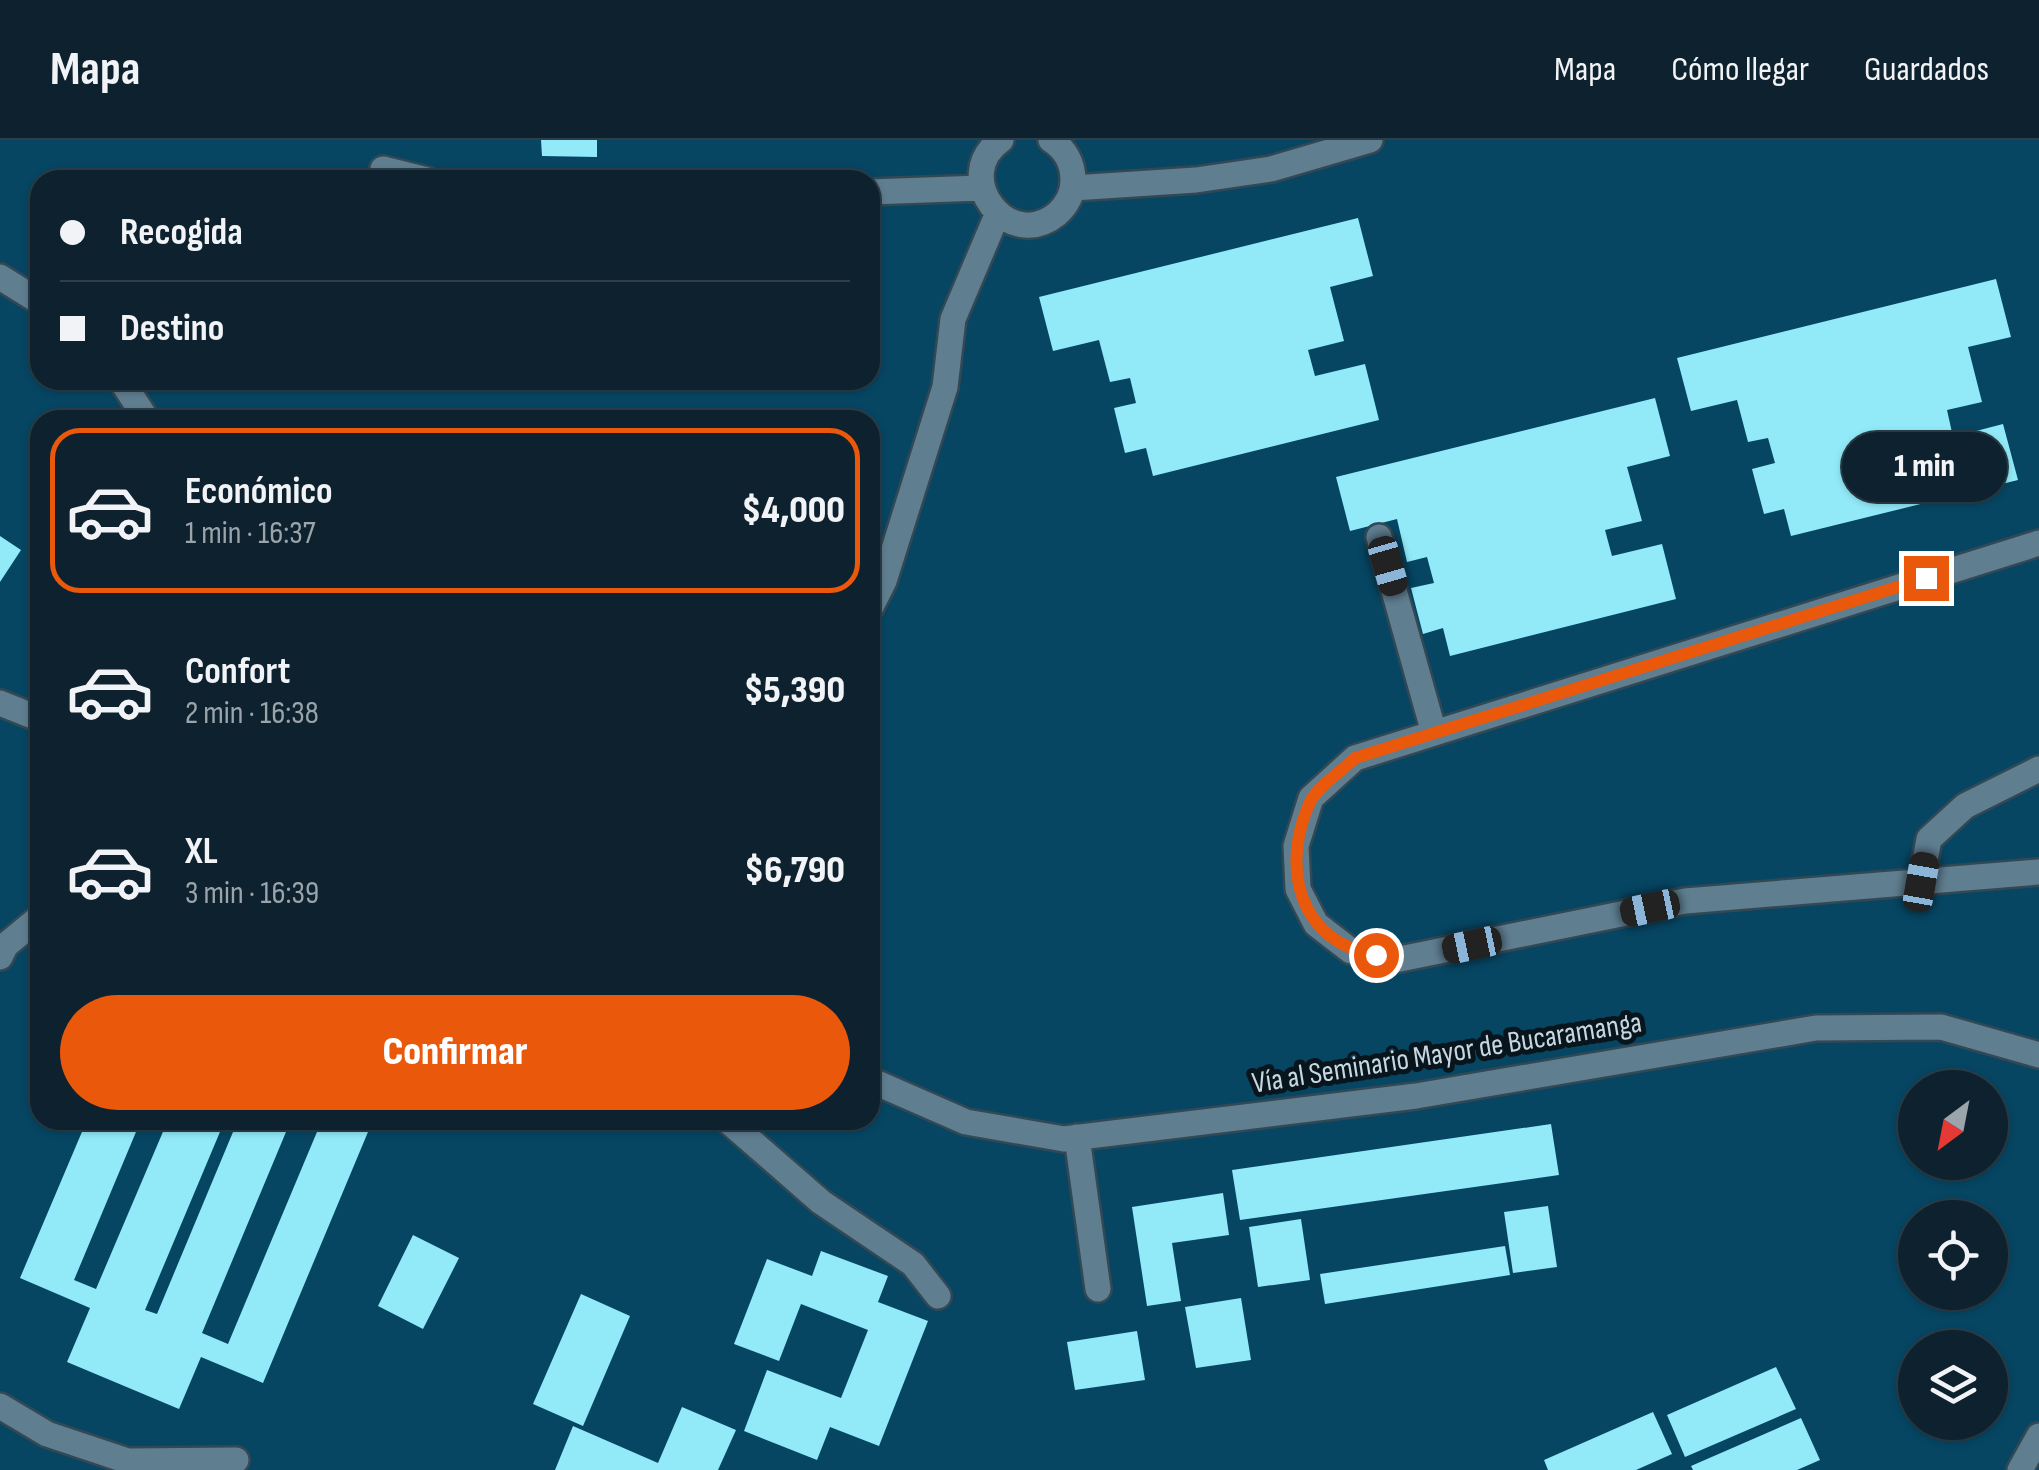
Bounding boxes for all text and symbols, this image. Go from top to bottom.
text: Mapa [50,41,140,98]
text: Mapa [1554,48,1616,91]
text: Cómo llegar [1671,48,1809,91]
text: Guardados [1864,48,1989,91]
text: Recogida [120,210,243,255]
text: Destino [120,306,224,351]
callout: 1 min [1844,433,2008,503]
text: 1 min [1894,447,1955,486]
icon: car [65,466,155,556]
text: Económico [185,469,333,514]
text: $4,000 [742,488,845,533]
text: 1 min · 16:37 [185,514,316,553]
car [1365,533,1411,599]
route end [1904,556,1949,601]
icon: car [65,646,155,736]
text: Confort [185,649,290,694]
text: $5,390 [744,668,845,713]
text: 2 min · 16:38 [185,694,319,733]
icon: car [65,826,155,916]
text: XL [185,829,218,874]
text: $6,790 [745,848,845,893]
car [1901,850,1941,914]
text: 3 min · 16:39 [185,874,319,913]
car [1618,887,1682,929]
car [1440,924,1504,966]
route start [1354,933,1399,978]
button: Confirmar [60,995,850,1110]
street label: Vía al Seminario Mayor de Bucaramanga [1250,1004,1644,1102]
north arrow [1898,1070,2008,1180]
map controls [1898,1070,2008,1440]
button: locate [1898,1200,2008,1310]
button: layers [1898,1330,2008,1440]

